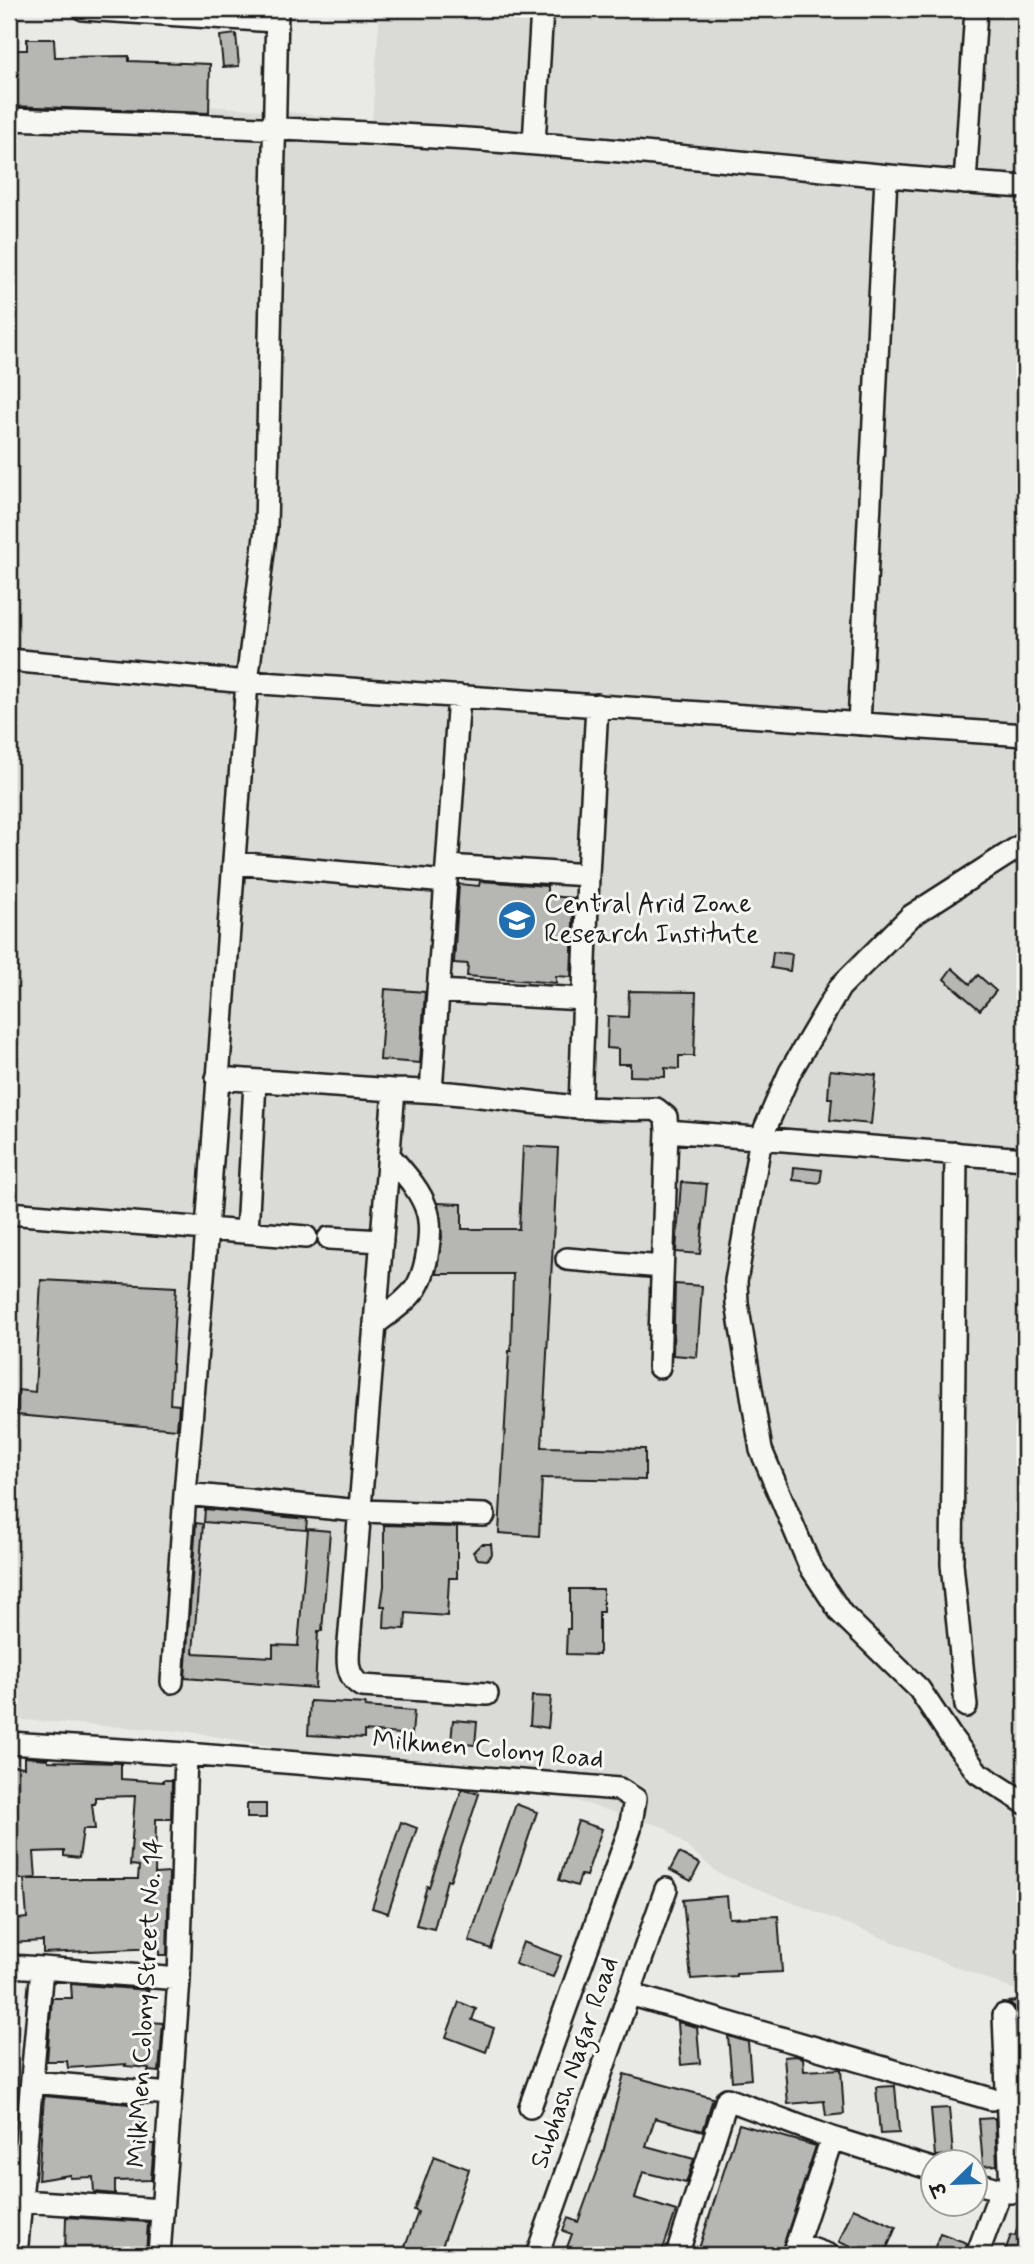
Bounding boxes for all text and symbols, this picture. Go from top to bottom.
place label: Central Arid Zone Research Institute [544,888,759,952]
school or university icon: Central Arid Zone Research Institute [496,899,538,941]
street label: Milkmen Colony Road [371,1723,605,1777]
street label: MilkMen Colony Street No. 14 [120,1837,172,2169]
street label: Subhash Nagar Road [523,1953,630,2174]
north arrow [918,2148,988,2218]
text: उ [925,2176,954,2202]

